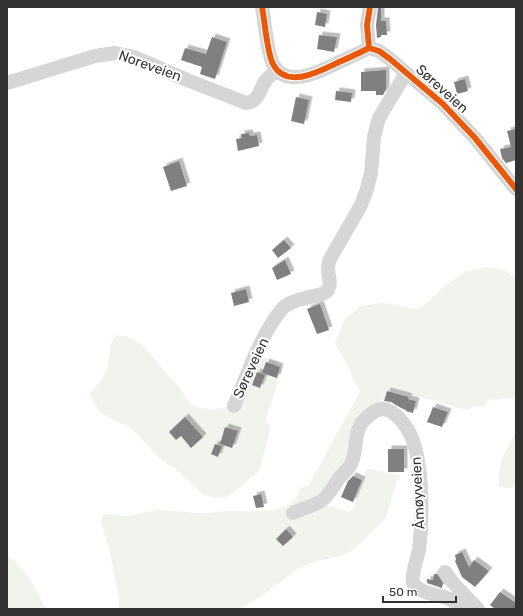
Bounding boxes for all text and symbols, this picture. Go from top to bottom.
street label: Noreveien [116,47,184,85]
street label: Søreveien [412,61,472,117]
street label: Søreveien [230,335,272,401]
street label: Åmøyveien [407,456,428,530]
scale bar [383,578,456,604]
text: 50 m [389,585,417,599]

